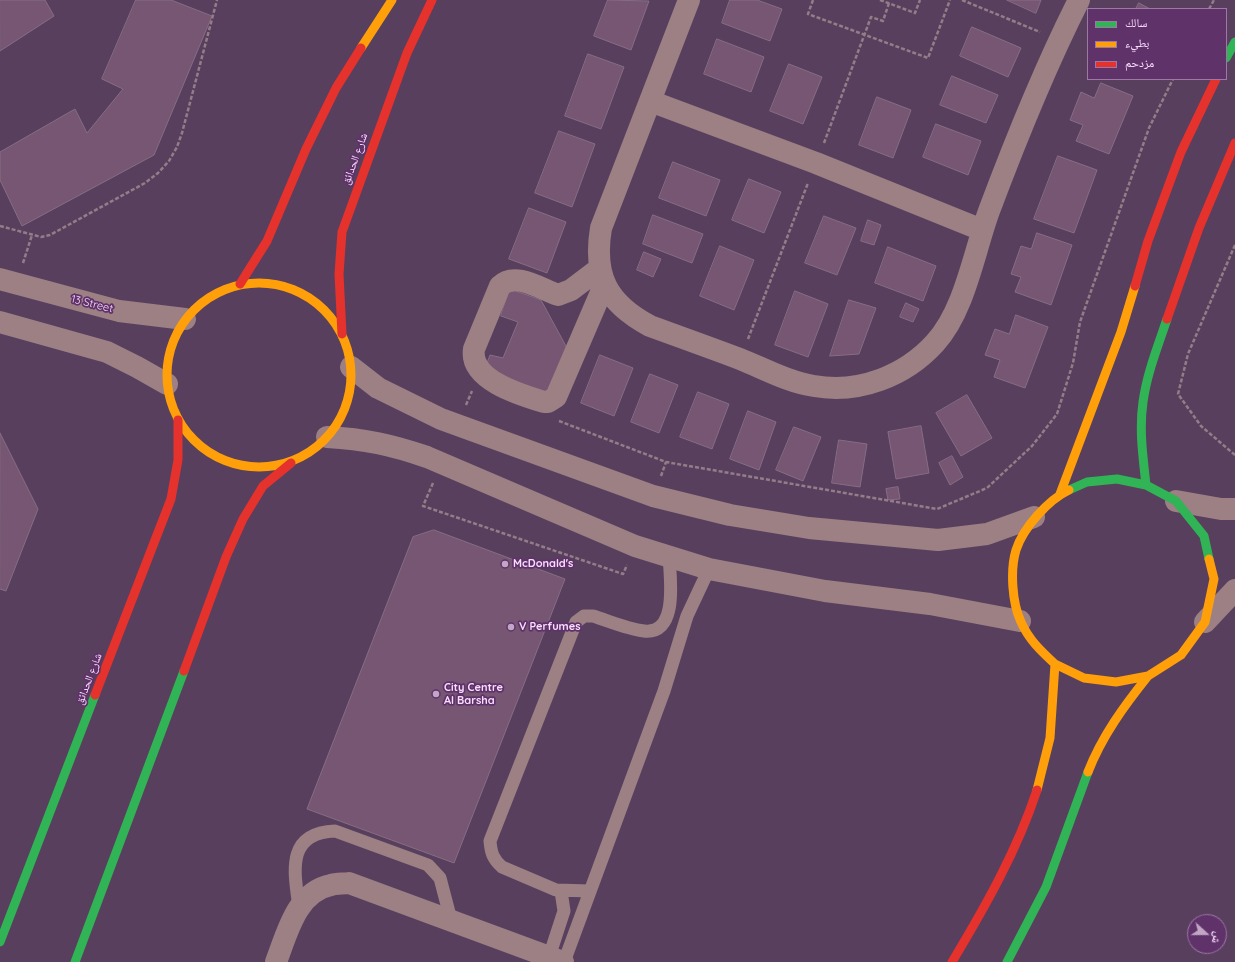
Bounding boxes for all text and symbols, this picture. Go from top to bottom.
legend [1087,8,1227,80]
text: سالك [1125,15,1147,30]
text: بطيء [1125,35,1149,50]
text: مزدحم [1125,55,1154,70]
street label: شارع الحدائق [340,131,370,187]
street label: 13 Street [70,292,114,316]
place label: McDonald's [513,557,573,571]
marker: McDonald's [500,559,510,569]
place label: V Perfumes [519,620,581,634]
marker: V Perfumes [506,622,516,632]
street label: شارع الحدائق [73,651,105,707]
place label: City Centre Al Barsha [444,681,503,707]
marker: City Centre Al Barsha [431,689,441,699]
north arrow [1187,914,1227,954]
text: ش [1209,930,1226,946]

